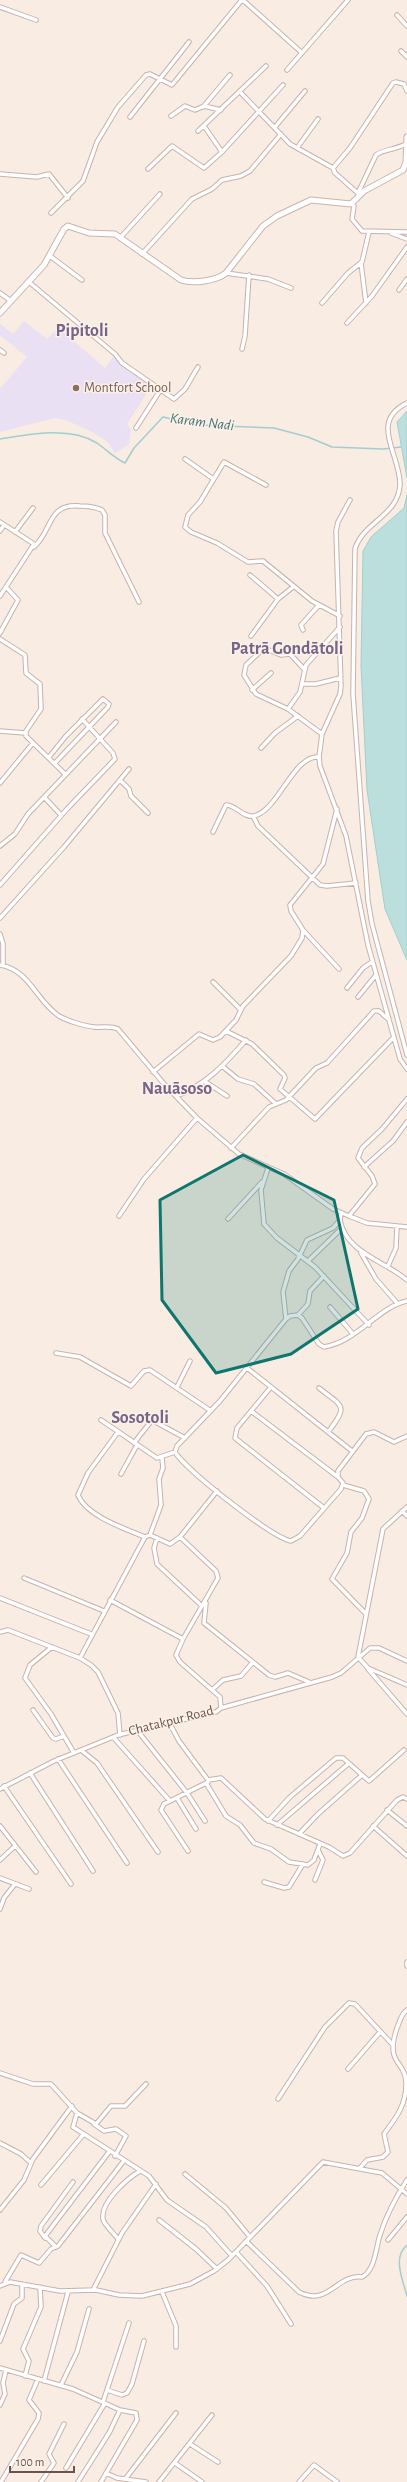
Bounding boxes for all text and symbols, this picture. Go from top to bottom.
district label: Pipitoli [56,322,108,340]
place label: Montfort School [84,381,171,395]
marker: Montfort School [71,383,81,393]
water label: Karam Nadi [169,411,235,433]
district label: Patrā Gondātoli [231,640,343,658]
district label: Nauāsoso [142,1080,212,1098]
district label: Sosotoli [111,1409,169,1427]
street label: Chatakpur Road [127,1704,215,1738]
scale bar [10,2448,74,2474]
text: 100 m [16,2456,44,2468]

